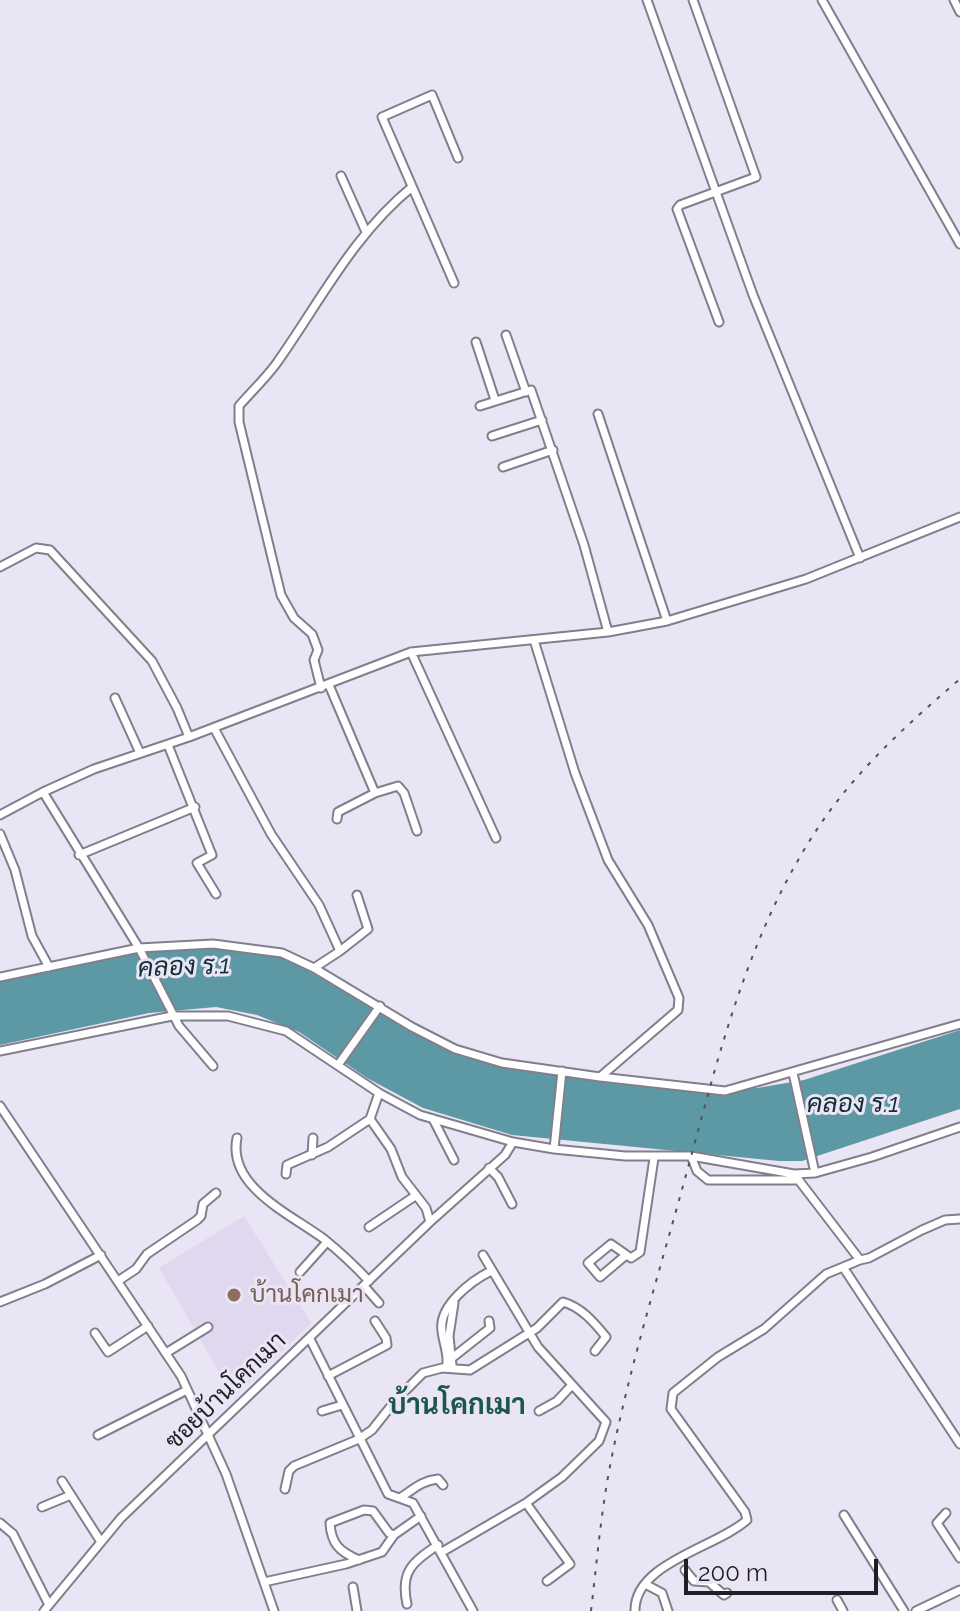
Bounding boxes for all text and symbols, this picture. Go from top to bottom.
water label: คลอง ร.1 [137,950,231,984]
water label: คลอง ร.1 [807,1088,899,1120]
place label: บ้านโคกเมา [250,1281,364,1309]
marker: บ้านโคกเมา [225,1286,243,1304]
street label: ซอยบ้านโคกเมา [160,1326,292,1456]
district label: บ้านโคกเมา [388,1389,526,1423]
scale bar [688,1543,882,1593]
text: 200 m [698,1558,768,1587]

